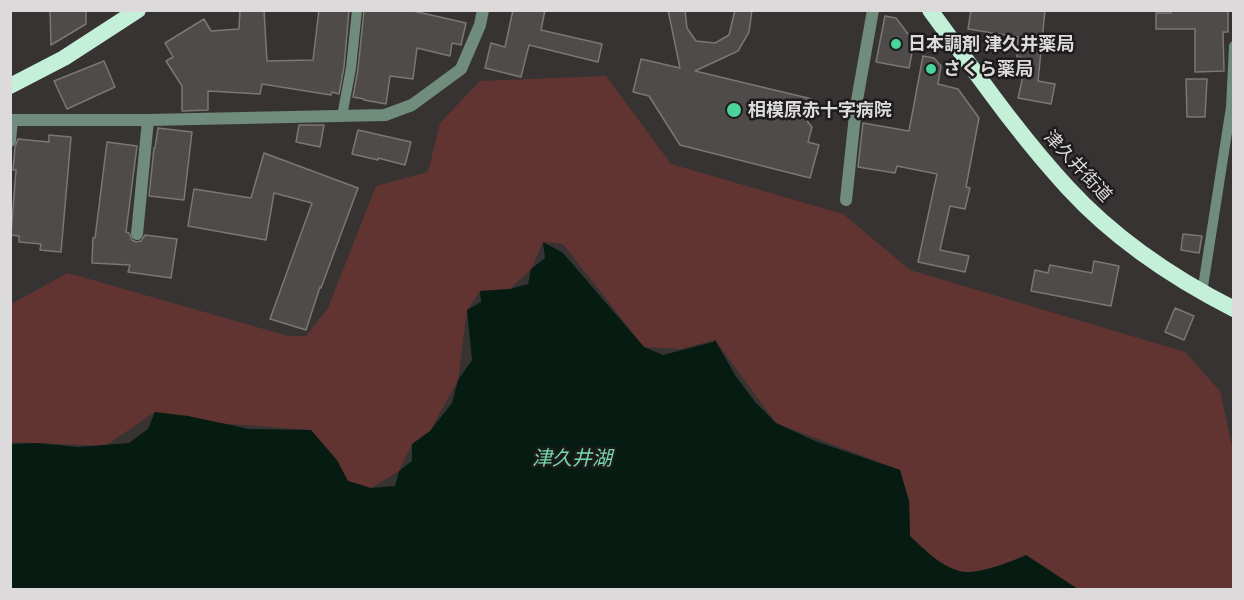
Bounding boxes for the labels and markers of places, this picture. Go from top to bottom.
place label: 日本調剤 津久井薬局 [908,33,1074,55]
marker: 日本調剤 津久井薬局 [889,37,903,51]
place label: さくら薬局 [943,58,1033,80]
marker: さくら薬局 [924,62,938,76]
place label: 相模原赤十字病院 [748,99,892,121]
marker: 相模原赤十字病院 [725,101,743,119]

